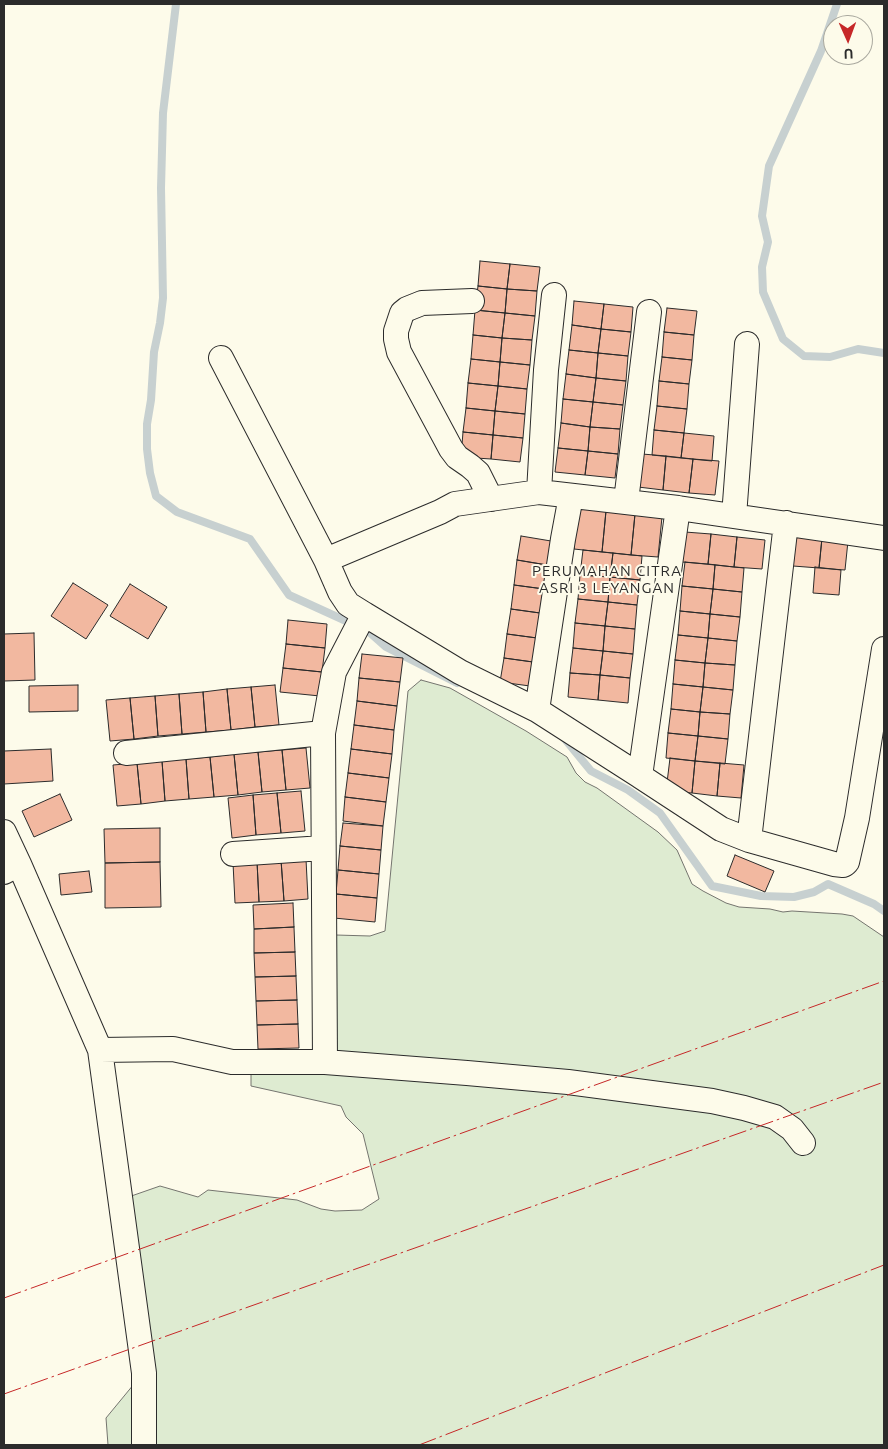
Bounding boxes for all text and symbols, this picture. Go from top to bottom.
north arrow [823,15,873,65]
text: U [843,46,854,62]
district label: PERUMAHAN CITRA ASRI 3 LEYANGAN [530,562,684,597]

